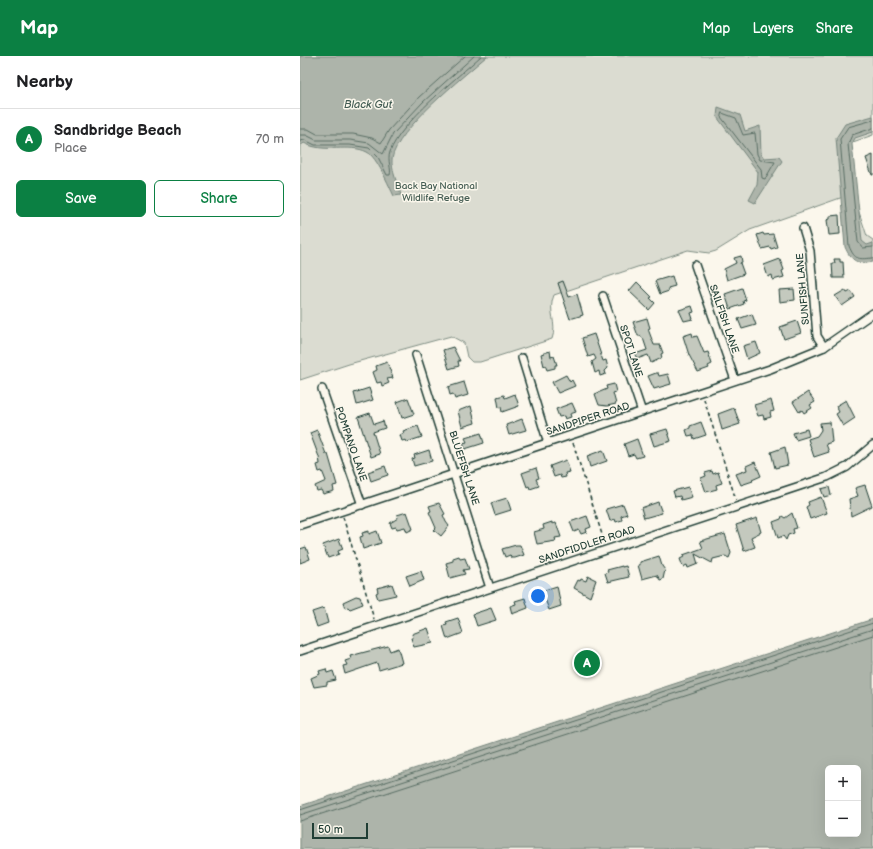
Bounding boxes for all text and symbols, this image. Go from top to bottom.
text: Map [20,17,58,40]
text: Map [702,20,730,37]
text: Layers [752,20,794,37]
text: Share [816,20,853,37]
text: Nearby [16,72,73,92]
water label: Black Gut [344,98,393,111]
text: Sandbridge Beach [54,121,181,140]
text: A [25,131,33,147]
text: 70 m [256,131,284,147]
text: Place [54,140,87,156]
button: Save [16,180,146,217]
button: Share [154,180,284,217]
park label: Back Bay National Wildlife Refuge [395,180,477,204]
street label: SUNFISH LANE [794,252,812,325]
street label: SAILFISH LANE [707,283,742,355]
street label: SPOT LANE [617,323,645,379]
street label: SANDPIPER ROAD [545,400,631,438]
street label: POMPANO LANE [333,405,370,483]
street label: BLUEFISH LANE [446,429,482,507]
street label: SANDFIDDLER ROAD [537,524,637,566]
your location [528,586,548,606]
pin: A [574,648,600,678]
map controls [825,765,861,837]
button: + [825,765,861,801]
button: − [825,801,861,837]
scale bar [312,821,368,840]
text: 50 m [318,823,343,836]

